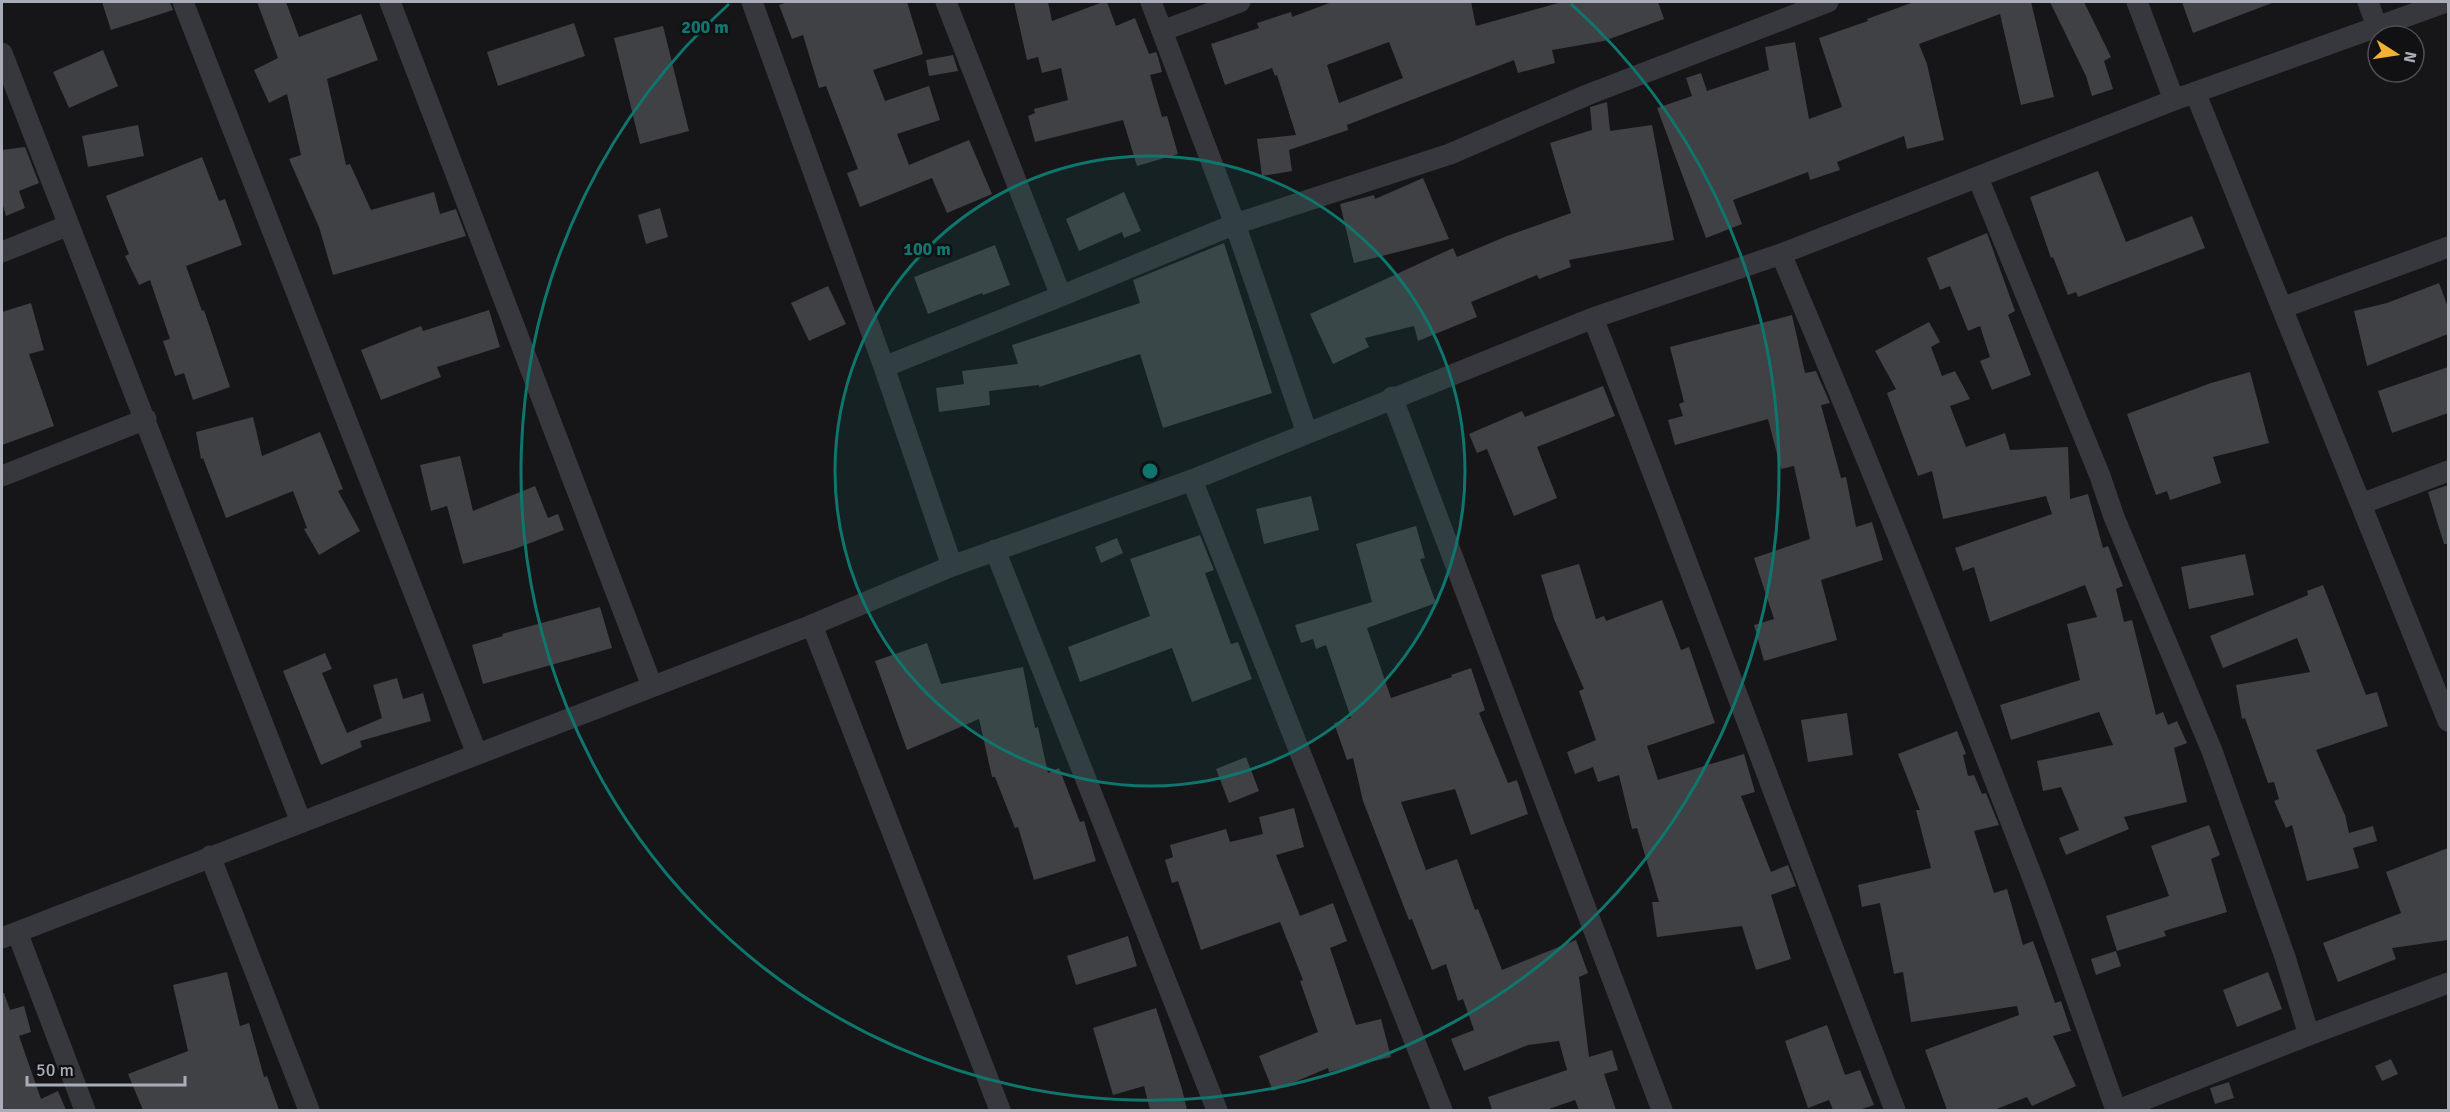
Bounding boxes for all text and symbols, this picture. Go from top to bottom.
text: 200 m [681,16,729,38]
north arrow [2366,24,2426,84]
text: N [2399,49,2421,64]
text: 100 m [903,238,951,260]
centre of rings [1140,461,1160,481]
scale bar [27,1049,184,1087]
text: 50 m [36,1059,74,1081]

